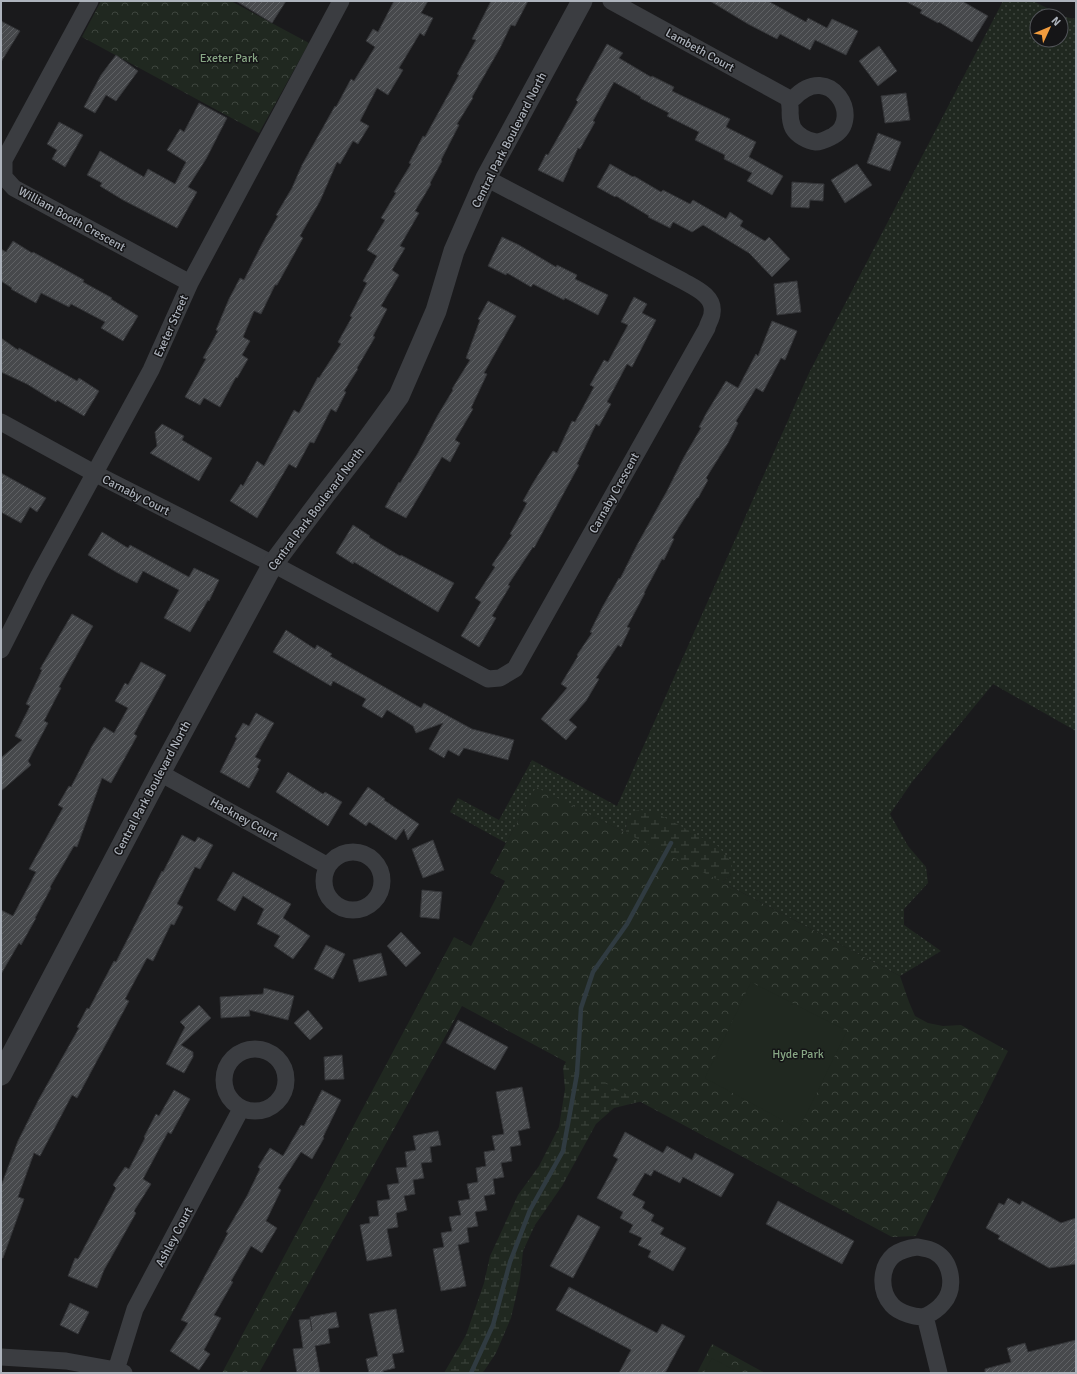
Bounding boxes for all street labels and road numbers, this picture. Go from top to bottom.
street label: Lambeth Court [663,25,737,75]
street label: Central Park Boulevard North [469,70,550,211]
street label: William Booth Crescent [16,184,128,255]
street label: Exeter Street [151,293,192,360]
street label: Central Park Boulevard North [265,445,368,574]
street label: Carnaby Crescent [586,450,643,536]
street label: Carnaby Court [100,472,172,519]
street label: Central Park Boulevard North [111,718,194,858]
street label: Hackney Court [207,795,280,844]
street label: Ashley Court [152,1205,196,1270]

